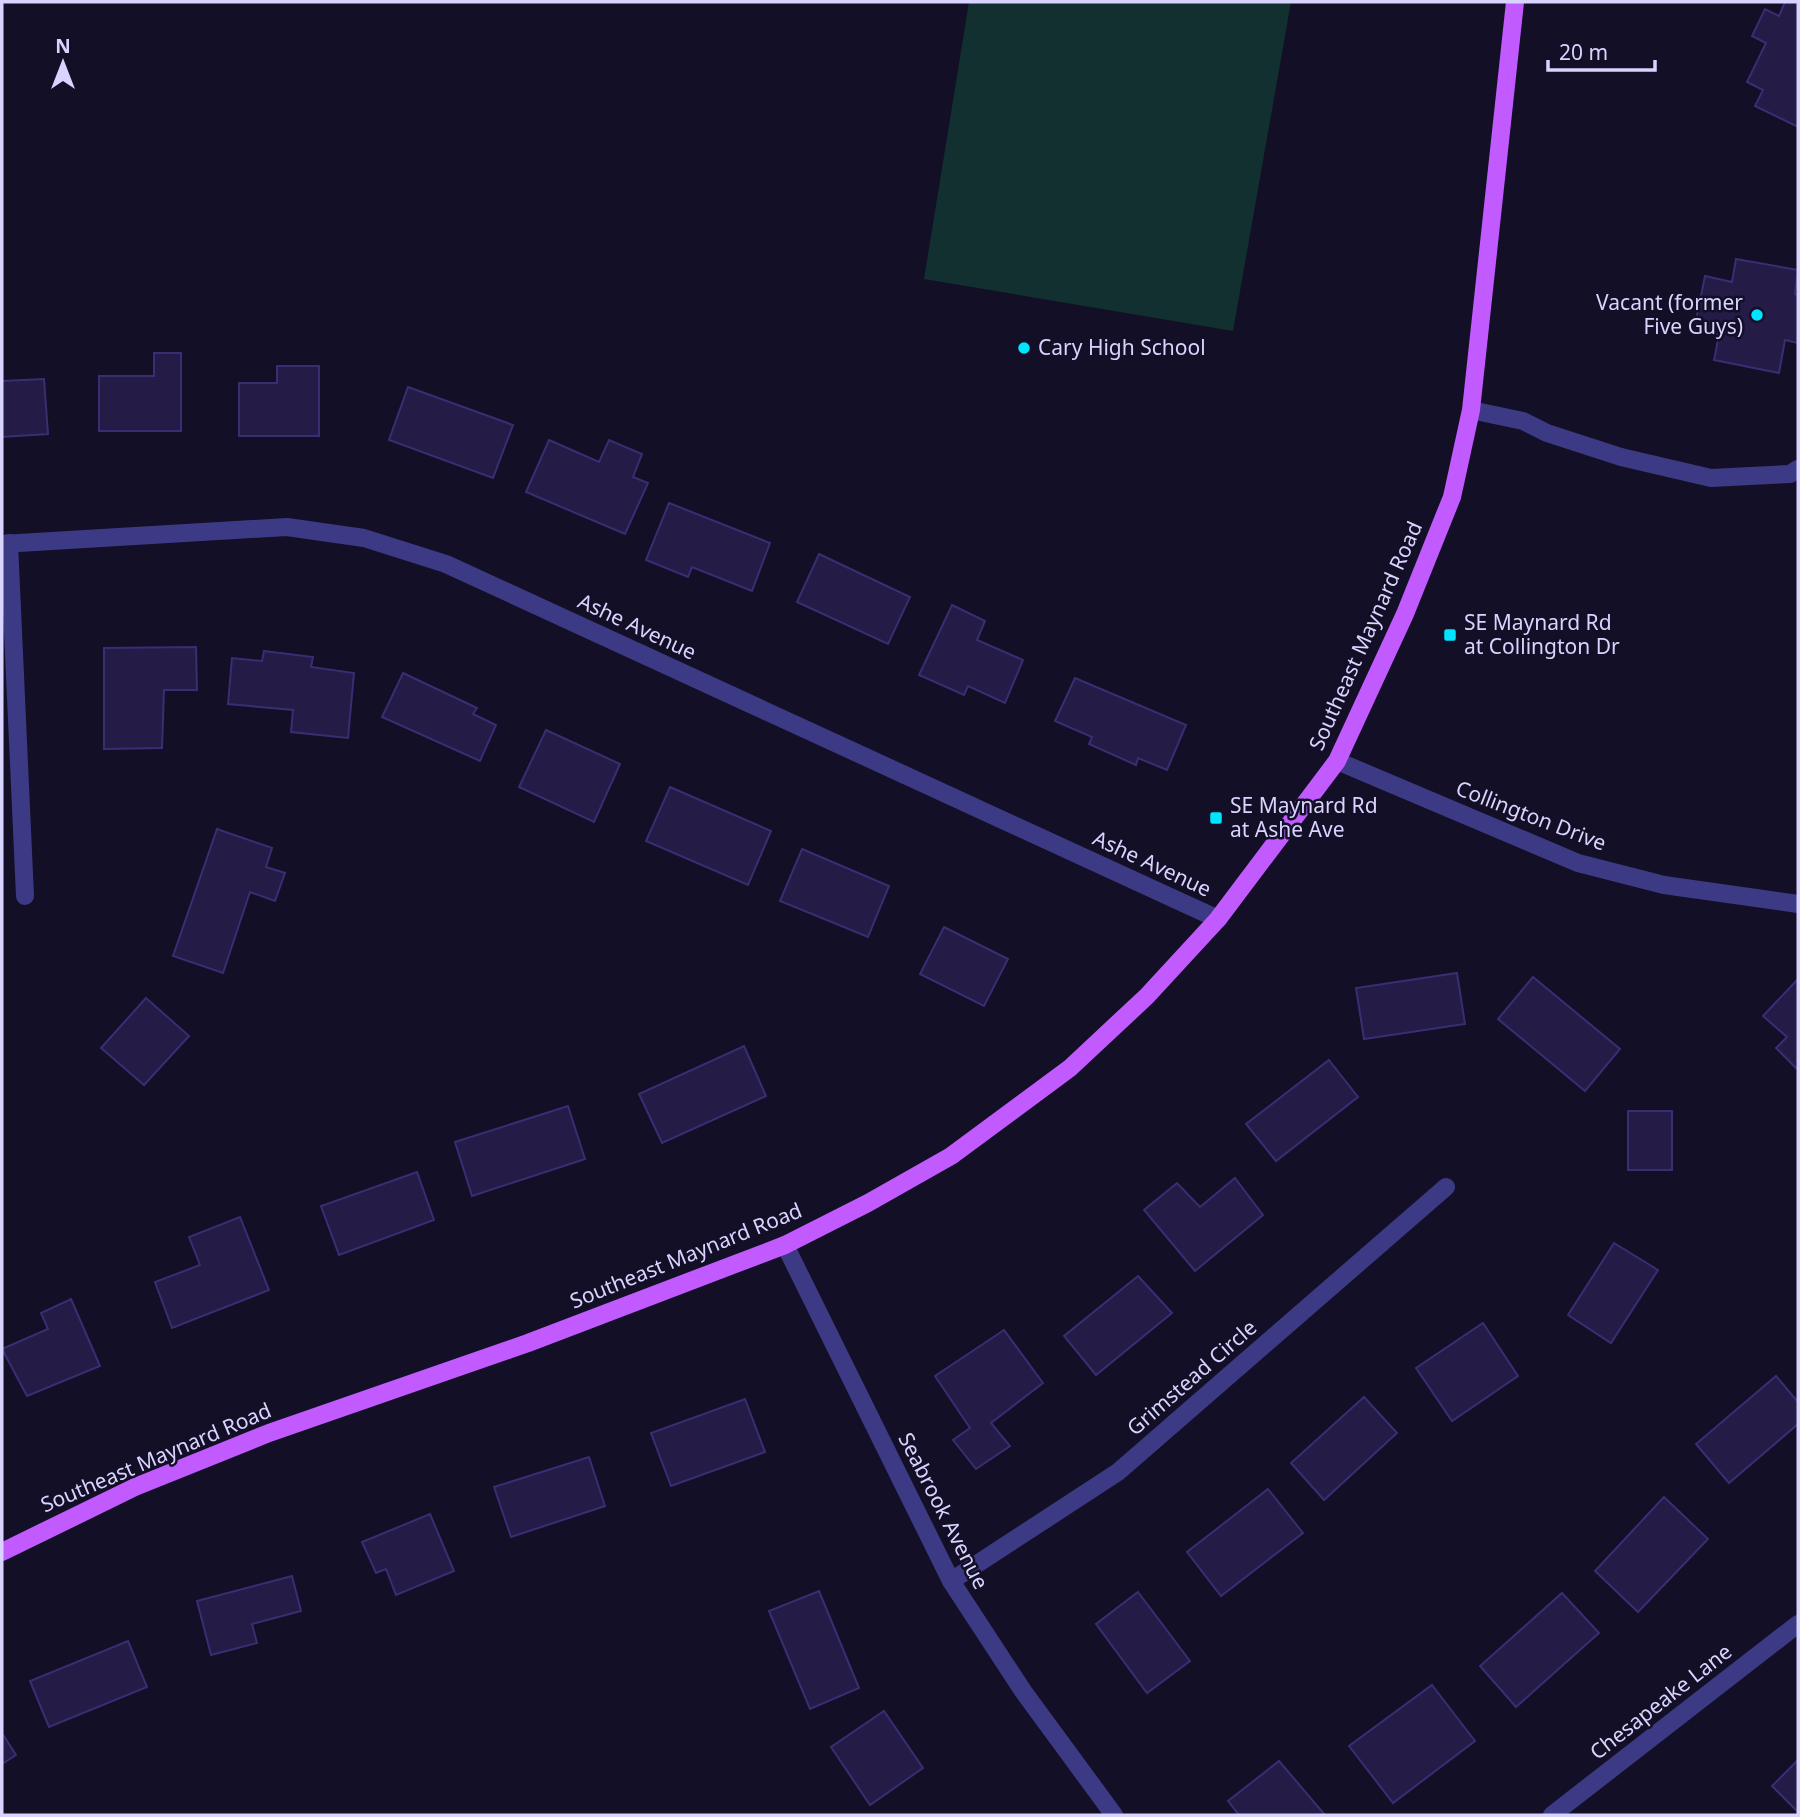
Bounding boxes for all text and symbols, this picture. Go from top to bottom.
north arrow [28,28,98,98]
scale bar [1548,28,1655,72]
text: N [55,33,71,59]
text: 20 m [1559,38,1608,66]
place label: Vacant (former Five Guys) [1596,288,1743,340]
marker: Vacant (former Five Guys) [1749,307,1765,323]
place label: Cary High School [1038,333,1206,361]
marker: Cary High School [1016,340,1032,356]
street label: Southeast Maynard Road [1302,517,1428,755]
street label: Ashe Avenue [574,586,701,666]
place label: SE Maynard Rd at Collington Dr [1464,608,1620,660]
marker: SE Maynard Rd at Collington Dr [1442,627,1458,643]
street label: Collington Drive [1452,774,1610,857]
place label: SE Maynard Rd at Ashe Ave [1230,791,1378,843]
marker: SE Maynard Rd at Ashe Ave [1208,810,1224,826]
street label: Ashe Avenue [1089,823,1216,903]
street label: Southeast Maynard Road [565,1196,806,1314]
street label: Grimstead Circle [1121,1313,1262,1441]
street label: Southeast Maynard Road [36,1396,275,1518]
street label: Seabrook Avenue [892,1428,995,1594]
street label: Chesapeake Lane [1584,1637,1737,1765]

